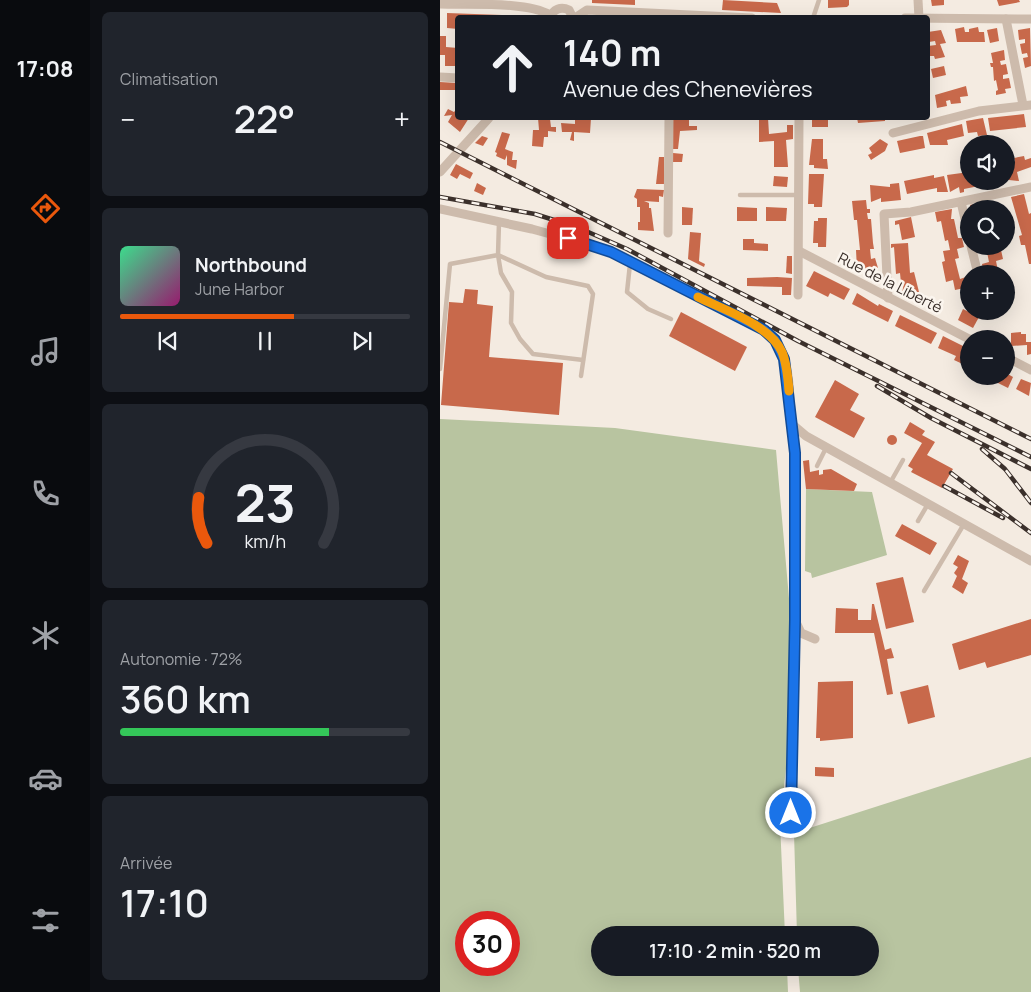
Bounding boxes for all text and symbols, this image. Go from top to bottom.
text: 140 m [563,29,661,77]
icon: ahead [480,35,545,100]
text: 17:08 [17,54,73,84]
text: Climatisation [120,68,218,90]
text: Avenue des Chenevières [563,74,813,104]
text: 22° [234,92,295,144]
text: − [120,100,135,138]
text: + [394,100,410,138]
map controls [960,135,1015,385]
button: sound [960,135,1015,190]
icon: directions [28,191,63,226]
button: search [960,200,1015,255]
pin [547,217,589,259]
icon: arrive [554,224,582,252]
street label: Rue de la Liberté [834,247,946,318]
text: Northbound [195,252,307,278]
button: + [960,265,1015,320]
text: June Harbor [195,278,284,300]
icon: previous [154,327,182,355]
icon: pause [251,327,279,355]
icon: next [348,327,376,355]
button: − [960,330,1015,385]
icon: music [28,334,63,369]
text: 23 [234,467,296,538]
icon: phone [28,476,63,511]
text: km/h [244,529,286,553]
icon: climate [28,618,63,653]
text: Autonomie · 72% [120,648,242,670]
text: 360 km [120,672,251,724]
icon: car [28,761,63,796]
position arrow [764,786,816,838]
text: Arrivée [120,852,172,874]
text: 17:10 [120,876,209,928]
icon: filters [28,903,63,938]
speed limit sign: 30 [455,911,520,976]
text: 17:10 · 2 min · 520 m [649,938,821,964]

